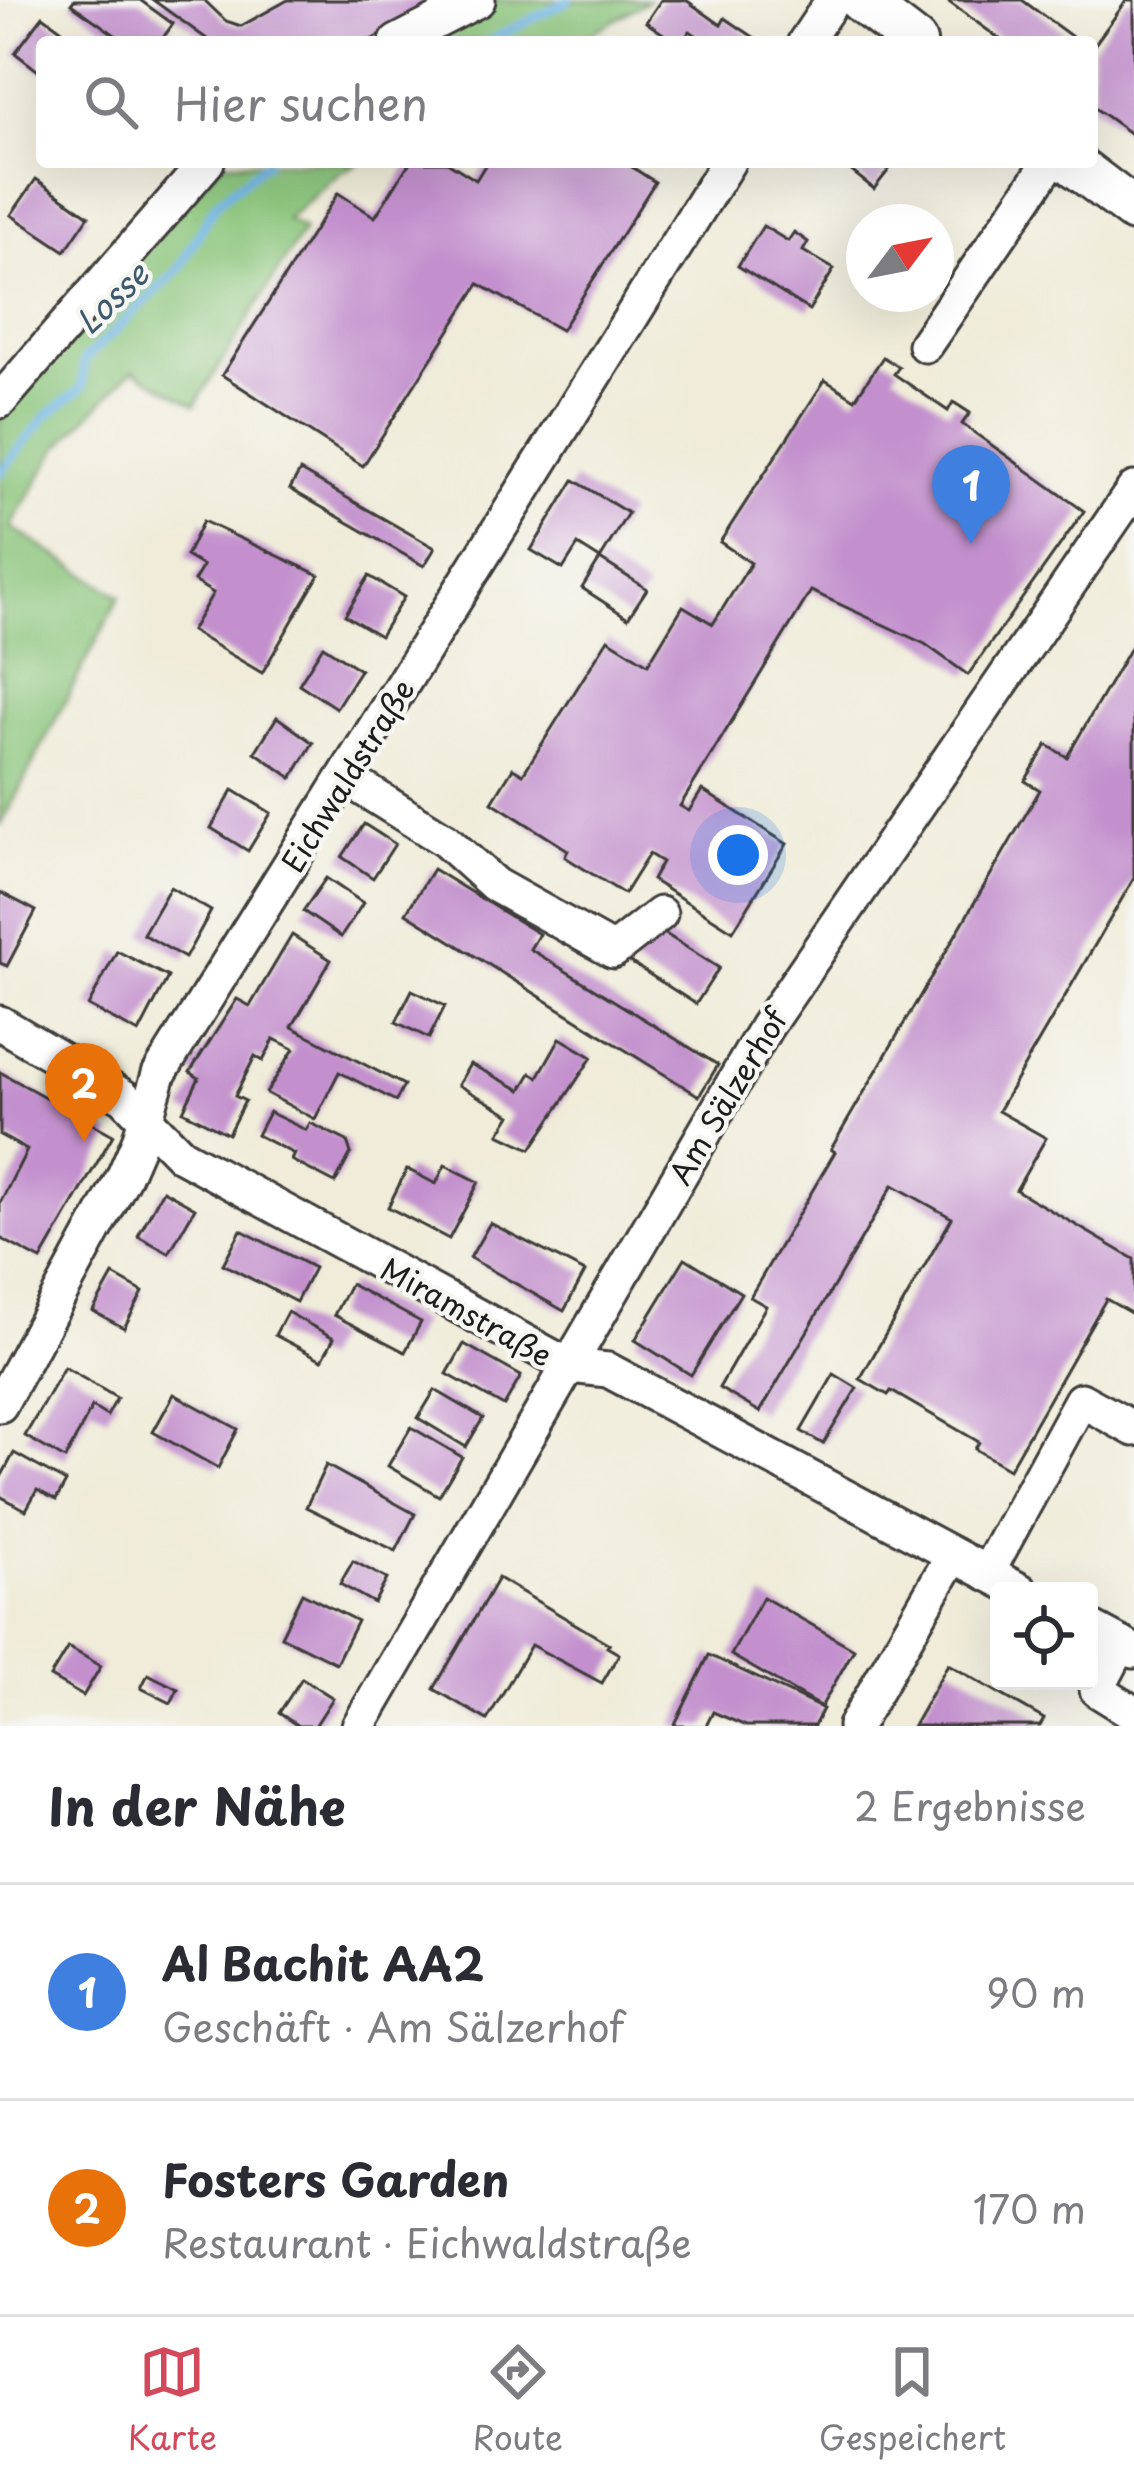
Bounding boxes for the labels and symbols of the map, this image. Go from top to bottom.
north arrow [846,204,954,312]
water label: Losse [63,249,160,344]
pin: 1 [932,445,1010,544]
street label: Eichwaldstraße [270,670,424,880]
your location [708,825,768,885]
street label: Am Sälzerhof [657,997,799,1192]
pin: 2 [45,1043,123,1142]
street label: Miramstraße [373,1245,561,1377]

